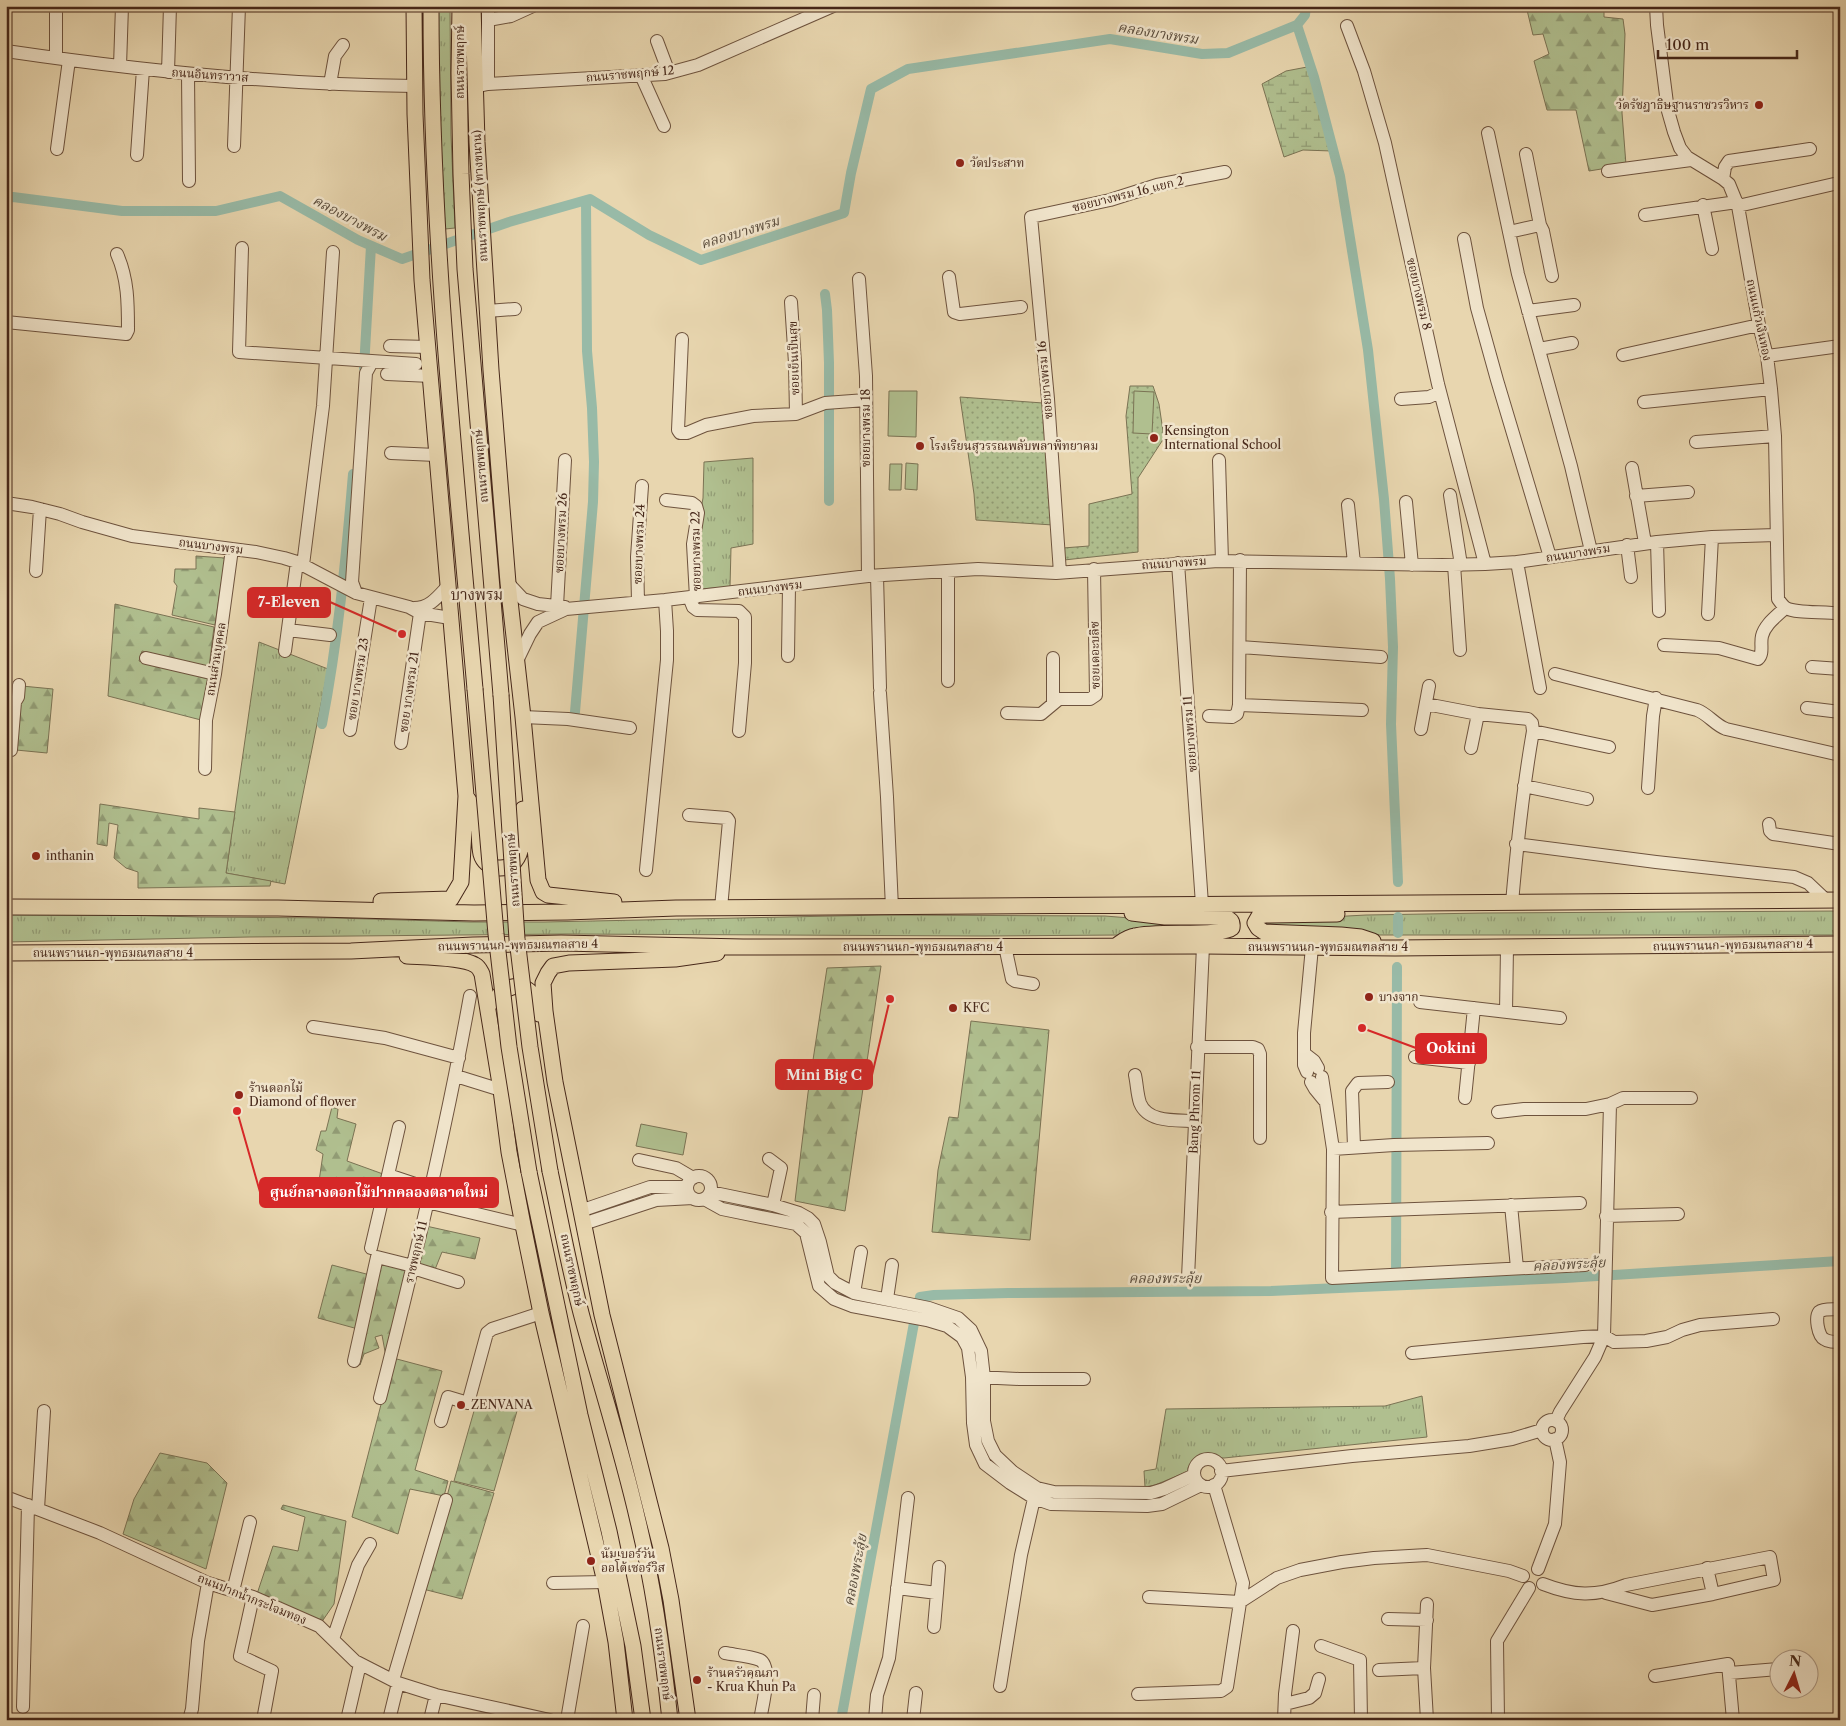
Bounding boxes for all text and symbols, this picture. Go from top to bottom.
water label: คลองบางพรม [1116,18,1200,48]
street label: ถนนราชพฤกษ์ [452,24,467,99]
scale bar [1658,28,1797,60]
text: 100 m [1666,35,1709,54]
street label: ถนนราชพฤกษ์ 12 [585,62,675,85]
street label: ถนนอินทราวาส [171,64,249,85]
place label: วัดรัชฎาธิษฐานราชวรวิหาร [1616,97,1749,112]
marker: วัดรัชฎาธิษฐานราชวรวิหาร [1753,99,1765,111]
street label: ถนนราชพฤกษ์ (ทางขนาน) [469,129,490,262]
place label: วัดประสาท [970,155,1024,170]
marker: วัดประสาท [954,157,966,169]
street label: ซอยบางพรม 16 แยก 2 [1071,172,1185,215]
water label: คลองบางพรม [310,191,391,245]
water label: คลองบางพรม [699,211,782,252]
street label: ซอยบางพรม 8 [1404,256,1435,331]
street label: ถนนแก้วเงินทอง [1743,278,1775,362]
street label: ซอยเย็นเป็นสุข [785,321,803,395]
street label: ซอยบางพรม 16 [1034,340,1055,420]
street label: ซอยบางพรม 18 [858,389,873,467]
place label: Kensington International School [1164,423,1281,452]
street label: ถนนราชพฤกษ์ [470,428,491,503]
marker: Kensington International School [1148,432,1160,444]
place label: โรงเรียนสุวรรณพลับพลาพิทยาคม [929,437,1098,454]
marker: โรงเรียนสุวรรณพลับพลาพิทยาคม [914,440,926,452]
street label: ซอยบางพรม 26 [551,492,570,574]
street label: ซอยบางพรม 24 [630,504,647,584]
street label: ซอยบางพรม 22 [687,511,704,591]
street label: ถนนบางพรม [178,534,244,557]
street label: ถนนบางพรม [1545,540,1611,565]
street label: ถนนบางพรม [1141,553,1207,572]
street label: ถนนบางพรม [737,576,803,599]
district label: บางพรม [451,585,503,604]
callout: 7-Eleven [248,588,330,617]
text: 7-Eleven [258,593,321,611]
street label: ถนนส่วนบุคคล [202,621,230,697]
street label: ซอยเดอะบลิซ [1086,621,1103,689]
street label: ซอย บางพรม 23 [344,637,371,721]
street label: ซอย บางพรม 21 [395,650,422,733]
street label: ซอยบางพรม 11 [1179,695,1200,773]
street label: ถนนราชพฤกษ์ [502,832,523,907]
place label: inthanin [46,848,94,863]
marker: inthanin [30,850,42,862]
street label: ถนนพรานนก-พุทธมณฑลสาย 4 [438,936,598,954]
street label: ถนนพรานนก-พุทธมณฑลสาย 4 [1653,936,1813,954]
street label: ถนนพรานนก-พุทธมณฑลสาย 4 [843,939,1003,955]
street label: ถนนพรานนก-พุทธมณฑลสาย 4 [1248,939,1408,955]
street label: ถนนพรานนก-พุทธมณฑลสาย 4 [33,945,193,961]
place label: บางจาก [1379,989,1419,1004]
marker: บางจาก [1363,991,1375,1003]
place label: KFC [963,1000,989,1015]
marker: KFC [947,1002,959,1014]
callout: Ookini [1416,1034,1486,1063]
text: Ookini [1426,1039,1476,1057]
callout: Mini Big C [776,1060,872,1089]
text: Mini Big C [786,1066,862,1084]
street label: Bang Phrom 11 [1186,1070,1203,1154]
place label: ร้านดอกไม้ Diamond of flower [249,1079,356,1109]
marker: ร้านดอกไม้ Diamond of flower [233,1089,245,1101]
callout: ศูนย์กลางดอกไม้ปากคลองตลาดใหม่ [260,1178,498,1207]
text: ศูนย์กลางดอกไม้ปากคลองตลาดใหม่ [270,1182,488,1201]
street label: ราชพฤกษ์ 11 [401,1219,430,1285]
street label: ถนนราชพฤกษ์ [558,1232,588,1308]
water label: คลองพระลุ้ย [1532,1253,1608,1276]
water label: คลองพระลุ้ย [1129,1269,1203,1288]
place label: ZENVANA [471,1397,534,1412]
marker: ZENVANA [455,1399,467,1411]
water label: คลองพระลุ้ย [839,1531,872,1608]
place label: นัมเบอร์วัน ออโต้เซอร์วิส [601,1546,665,1575]
marker: นัมเบอร์วัน ออโต้เซอร์วิส [585,1555,597,1567]
street label: ถนนปากน้ำกระโจมทอง [195,1569,309,1627]
street label: ถนนราชพฤกษ์ [652,1627,676,1702]
north arrow [1768,1648,1818,1698]
text: N [1788,1652,1802,1671]
place label: ร้านครัวคุณภา - Krua Khun Pa [707,1665,797,1694]
marker: ร้านครัวคุณภา - Krua Khun Pa [691,1674,703,1686]

